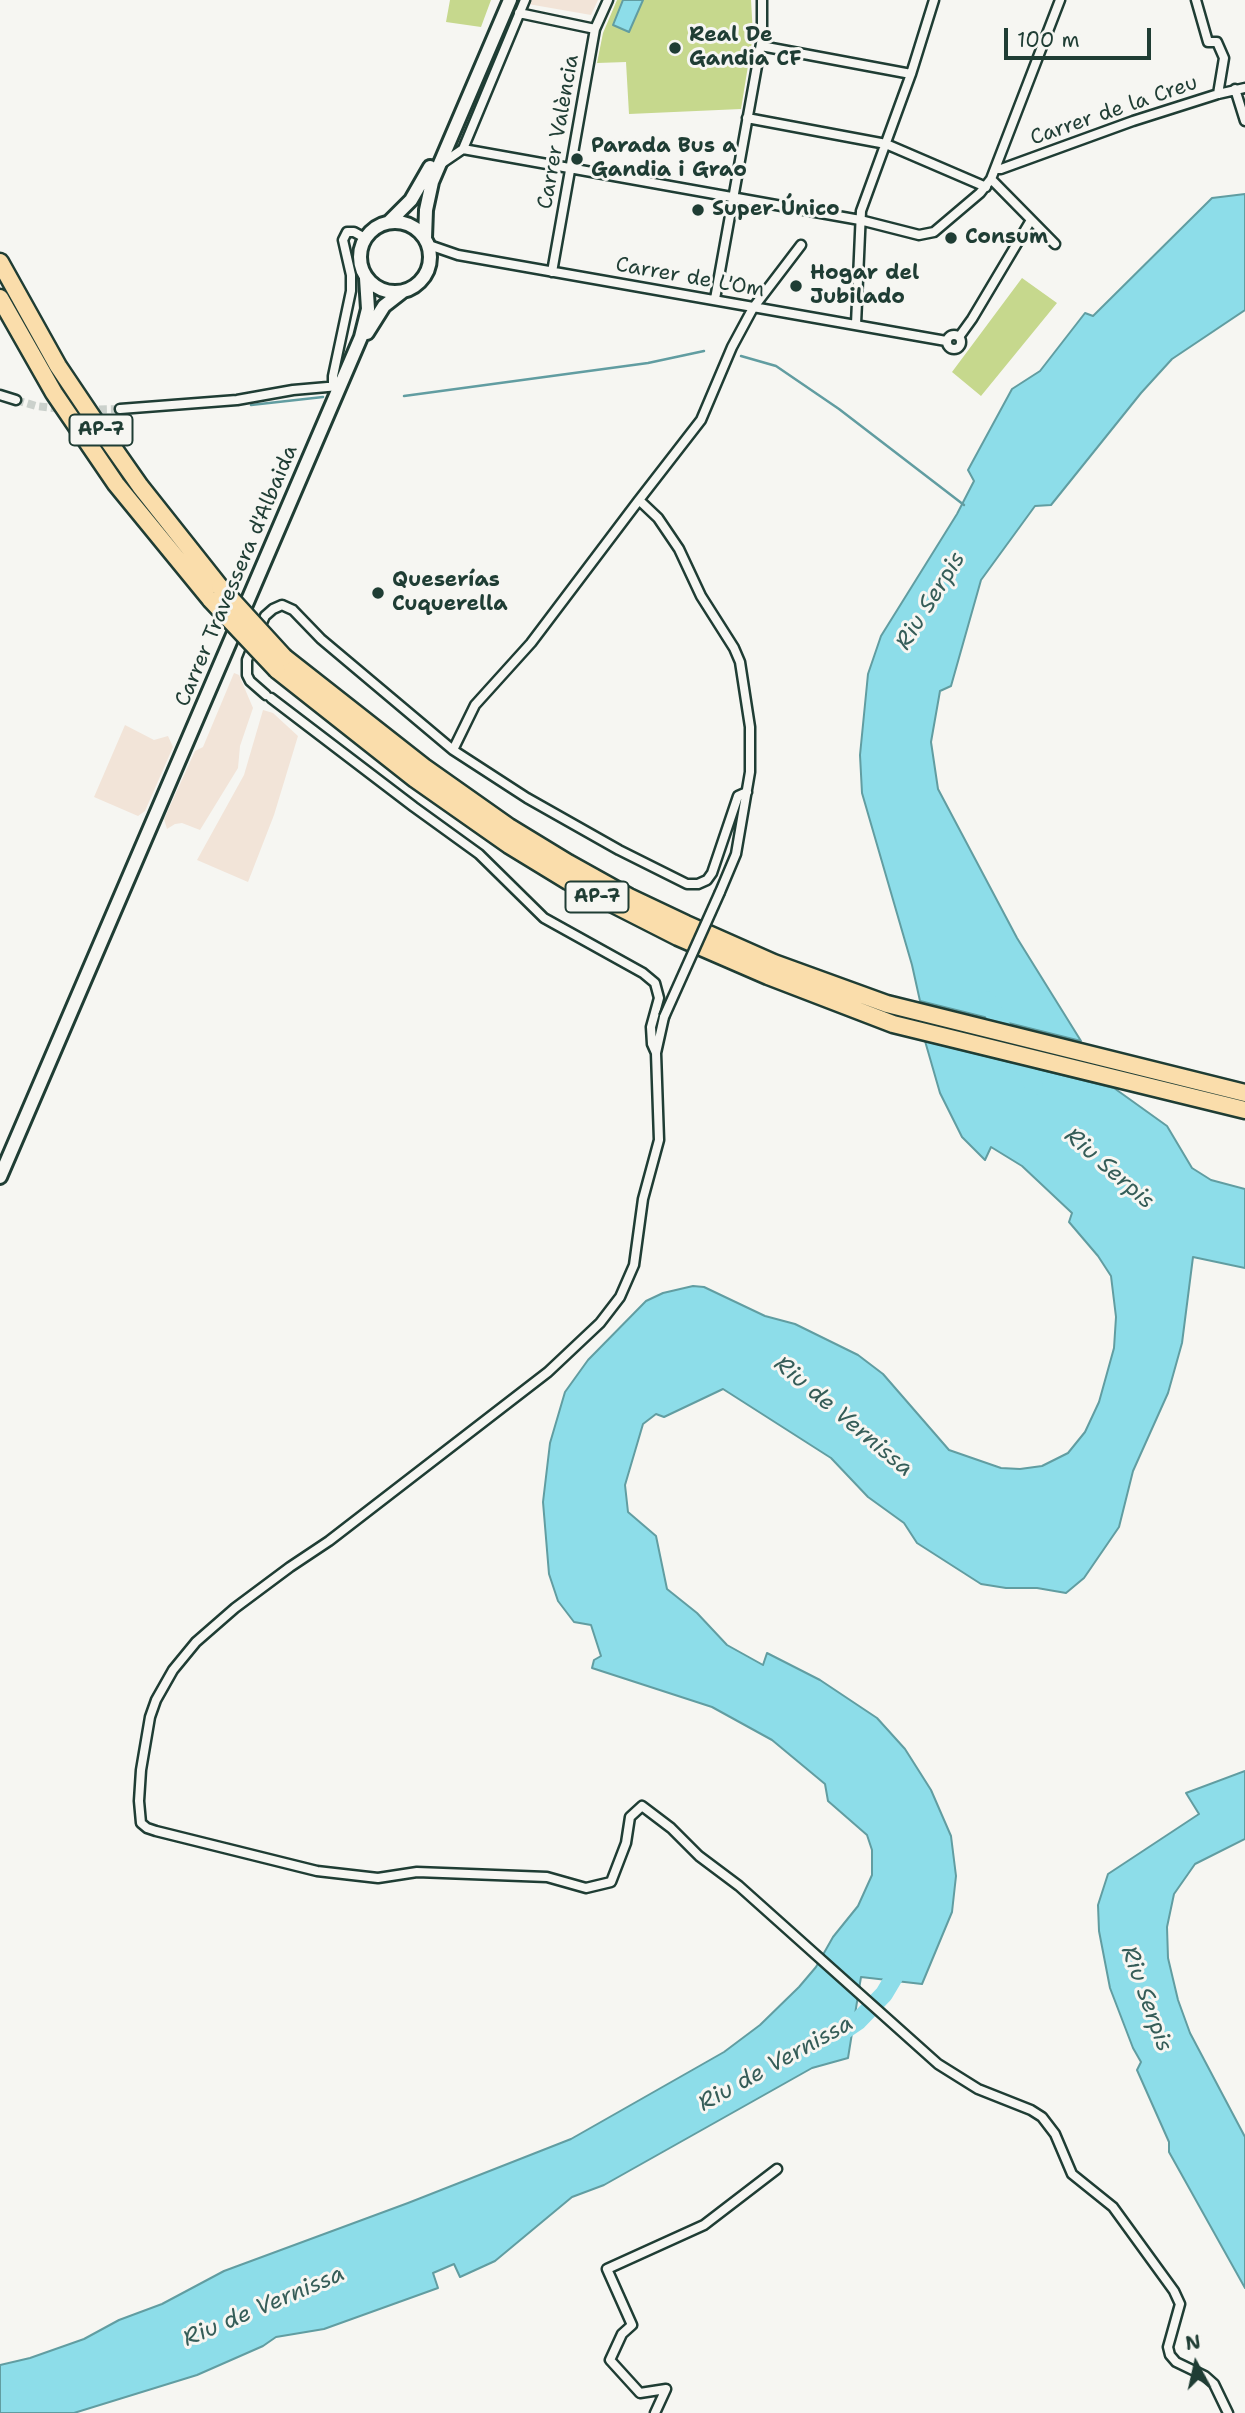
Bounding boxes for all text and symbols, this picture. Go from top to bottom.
scale bar [1007,14,1154,58]
place label: Real De Gandia CF [689,23,802,73]
text: 100 m [1017,26,1080,54]
marker: Real De Gandia CF [667,40,683,56]
street label: Carrer València [533,53,585,211]
street label: Carrer de la Creu [1027,71,1201,151]
place label: Parada Bus a Gandia i Grao [591,134,747,184]
marker: Parada Bus a Gandia i Grao [569,151,585,167]
place label: Super Único [712,197,840,223]
marker: Super Único [690,202,706,218]
place label: Consum [965,225,1048,251]
marker: Consum [943,230,959,246]
street label: Carrer de L'Om [614,253,766,303]
place label: Hogar del Jubilado [810,261,919,311]
marker: Hogar del Jubilado [788,278,804,294]
road number: AP-7 [70,414,132,446]
street label: Carrer Travessera d'Albaida [170,441,304,711]
water label: Riu Serpis [890,547,972,655]
place label: Queserías Cuquerella [392,568,508,618]
marker: Queserías Cuquerella [370,585,386,601]
road number: AP-7 [566,882,628,912]
water label: Riu Serpis [1058,1122,1160,1216]
water label: Riu de Vernissa [768,1351,918,1483]
water label: Riu Serpis [1114,1943,1178,2055]
water label: Riu de Vernissa [694,2010,858,2118]
water label: Riu de Vernissa [179,2261,349,2353]
north arrow [1161,2329,1231,2399]
text: N [1184,2329,1202,2356]

